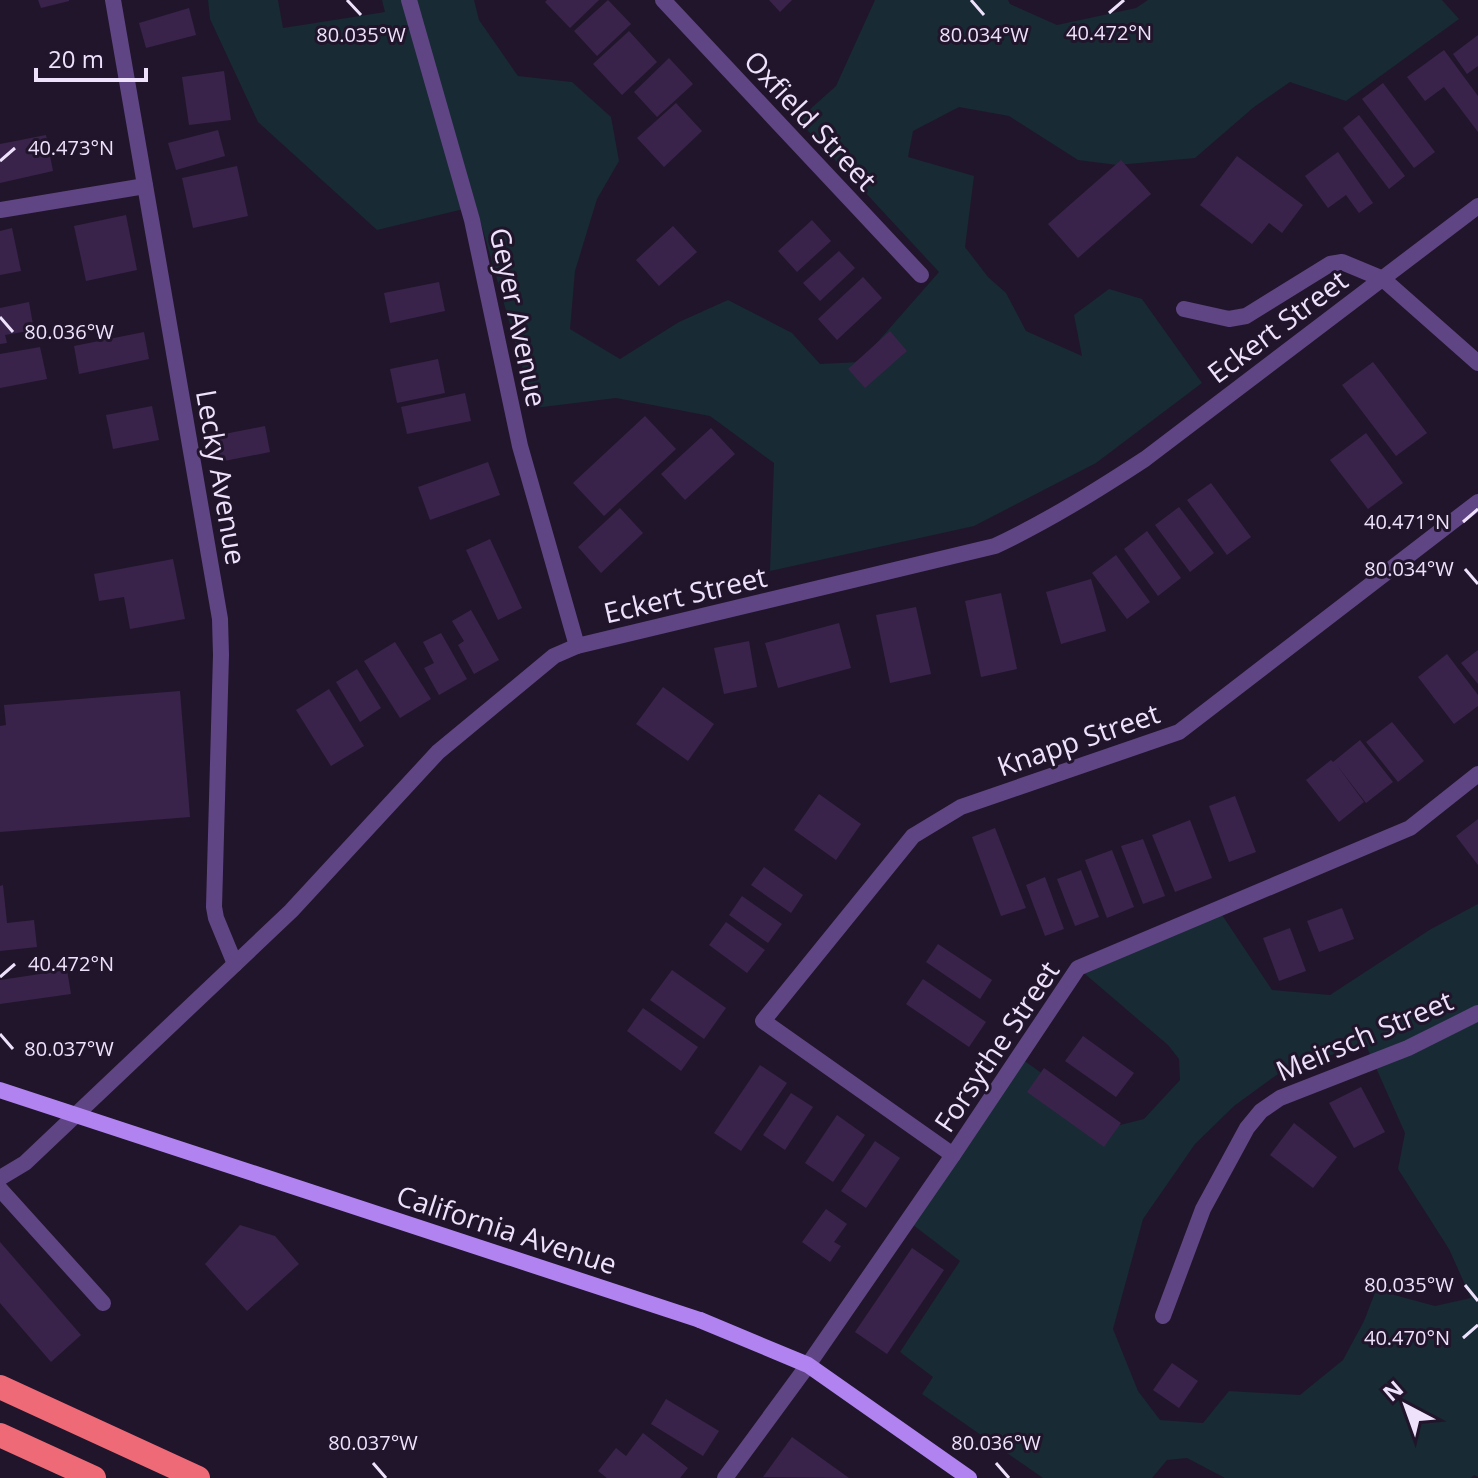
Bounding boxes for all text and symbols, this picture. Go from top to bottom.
text: 40.472°N [1066,19,1152,46]
text: 80.035°W [316,21,406,48]
text: 80.034°W [939,21,1029,48]
scale bar [36,32,146,82]
text: 20 m [48,42,104,75]
street label: Oxfield Street [736,42,886,198]
text: 40.473°N [28,134,114,161]
street label: Geyer Avenue [481,224,557,410]
street label: Eckert Street [1199,261,1355,391]
text: 80.036°W [24,318,114,345]
street label: Lecky Avenue [188,386,256,568]
text: 40.471°N [1364,508,1450,535]
text: 80.034°W [1364,555,1454,582]
street label: Eckert Street [600,557,770,631]
street label: Knapp Street [992,693,1164,785]
text: 40.472°N [28,950,114,977]
street label: Forsythe Street [925,953,1067,1139]
street label: Meirsch Street [1270,981,1458,1089]
text: 80.037°W [24,1035,114,1062]
street label: California Avenue [392,1175,622,1283]
text: 80.035°W [1364,1271,1454,1298]
text: 40.470°N [1364,1324,1450,1351]
north arrow [1366,1366,1446,1446]
text: N [1376,1373,1409,1407]
text: 80.037°W [328,1429,418,1456]
text: 80.036°W [951,1429,1041,1456]

